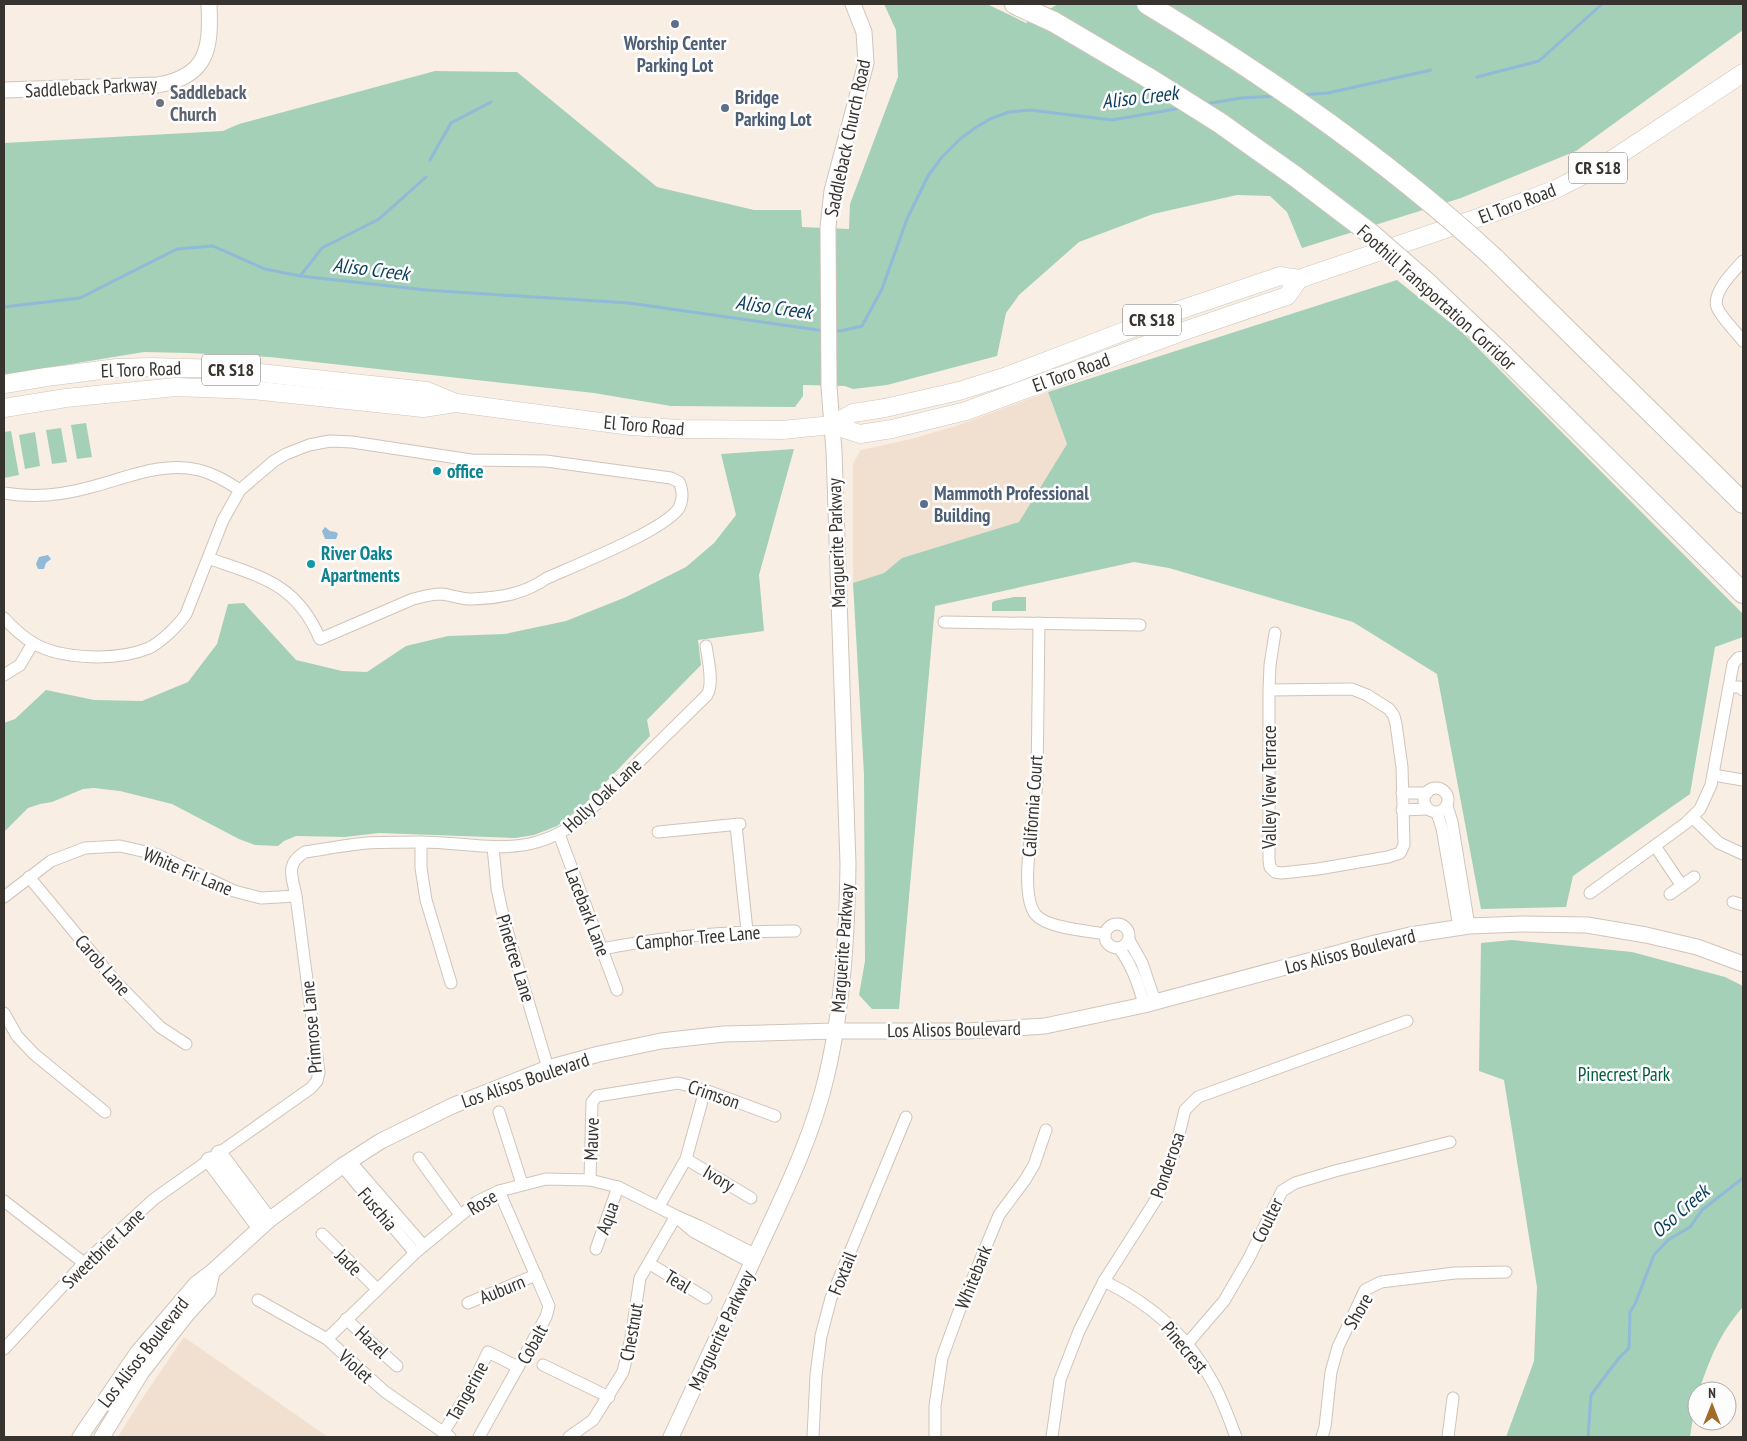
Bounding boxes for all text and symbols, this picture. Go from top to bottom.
marker: Worship Center Parking Lot [669,18,681,30]
place label: Worship Center Parking Lot [623,31,727,77]
street label: Saddleback Church Road [819,57,875,219]
street label: Saddleback Parkway [24,72,158,102]
water label: Aliso Creek [1100,79,1182,115]
place label: Saddleback Church [170,80,247,126]
place label: Bridge Parking Lot [735,85,812,131]
marker: Saddleback Church [154,97,166,109]
marker: Bridge Parking Lot [719,102,731,114]
road number: CR S18 [1569,152,1627,184]
street label: El Toro Road [1475,177,1559,229]
street label: Foothill Transportation Corridor [1352,219,1522,375]
water label: Aliso Creek [331,251,413,287]
water label: Aliso Creek [734,289,816,326]
road number: CR S18 [1123,304,1181,336]
street label: El Toro Road [1029,347,1113,397]
road number: CR S18 [202,354,260,386]
street label: El Toro Road [100,356,182,382]
street label: El Toro Road [603,410,685,440]
place label: office [447,459,484,483]
marker: office [431,465,443,477]
street label: Marguerite Parkway [822,477,850,608]
place label: Mammoth Professional Building [934,481,1089,527]
marker: Mammoth Professional Building [918,498,930,510]
place label: River Oaks Apartments [320,541,400,587]
marker: River Oaks Apartments [305,558,317,570]
street label: Valley View Terrace [1257,725,1281,850]
street label: Holly Oak Lane [558,753,646,837]
street label: California Court [1016,753,1048,858]
street label: White Fir Lane [140,841,236,901]
street label: Lacebark Lane [560,864,616,960]
street label: Marguerite Parkway [826,882,859,1014]
street label: Pinetree Lane [491,911,541,1005]
street label: Camphor Tree Lane [635,920,761,954]
street label: Los Alisos Boulevard [1282,923,1418,979]
street label: Carob Lane [70,930,136,1001]
street label: Primrose Lane [295,980,327,1074]
street label: Los Alisos Boulevard [887,1016,1021,1042]
street label: Los Alisos Boulevard [458,1047,592,1113]
park label: Pinecrest Park [1578,1062,1671,1086]
street label: Crimson [685,1074,743,1114]
street label: Mauve [578,1117,604,1161]
street label: Ponderosa [1145,1129,1189,1201]
street label: Ivory [699,1159,740,1197]
water label: Oso Creek [1645,1177,1716,1243]
street label: Fuschia [353,1182,403,1236]
street label: Rose [463,1184,502,1220]
street label: Coulter [1246,1193,1288,1246]
street label: Aqua [590,1198,624,1238]
street label: Sweetbrier Lane [57,1202,150,1293]
street label: Whitebark [949,1241,997,1312]
street label: Jade [330,1243,368,1281]
street label: Foxtail [822,1247,862,1298]
street label: Teal [660,1264,696,1298]
street label: Marguerite Parkway [683,1265,760,1394]
street label: Auburn [476,1269,528,1309]
street label: Shore [1338,1289,1378,1333]
street label: Los Alisos Boulevard [92,1292,194,1412]
street label: Chestnut [614,1300,648,1363]
street label: Pinecrest [1156,1316,1214,1378]
street label: Cobalt [511,1319,553,1368]
street label: Hazel [350,1321,394,1364]
street label: Violet [333,1343,379,1388]
street label: Tangerine [441,1357,493,1425]
north arrow [1687,1381,1737,1431]
text: N [1708,1384,1716,1402]

